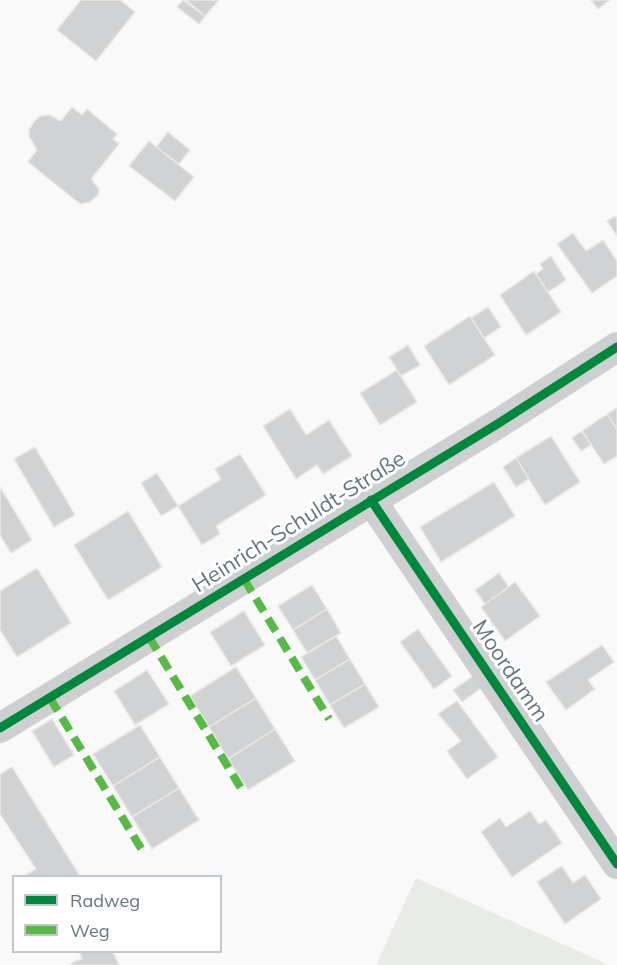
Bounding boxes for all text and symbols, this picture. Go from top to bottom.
street label: Heinrich-Schuldt-Straße [188,446,410,598]
street label: Moordamm [466,615,554,727]
legend [12,875,222,953]
text: Radweg [70,889,140,912]
text: Weg [70,919,110,942]

